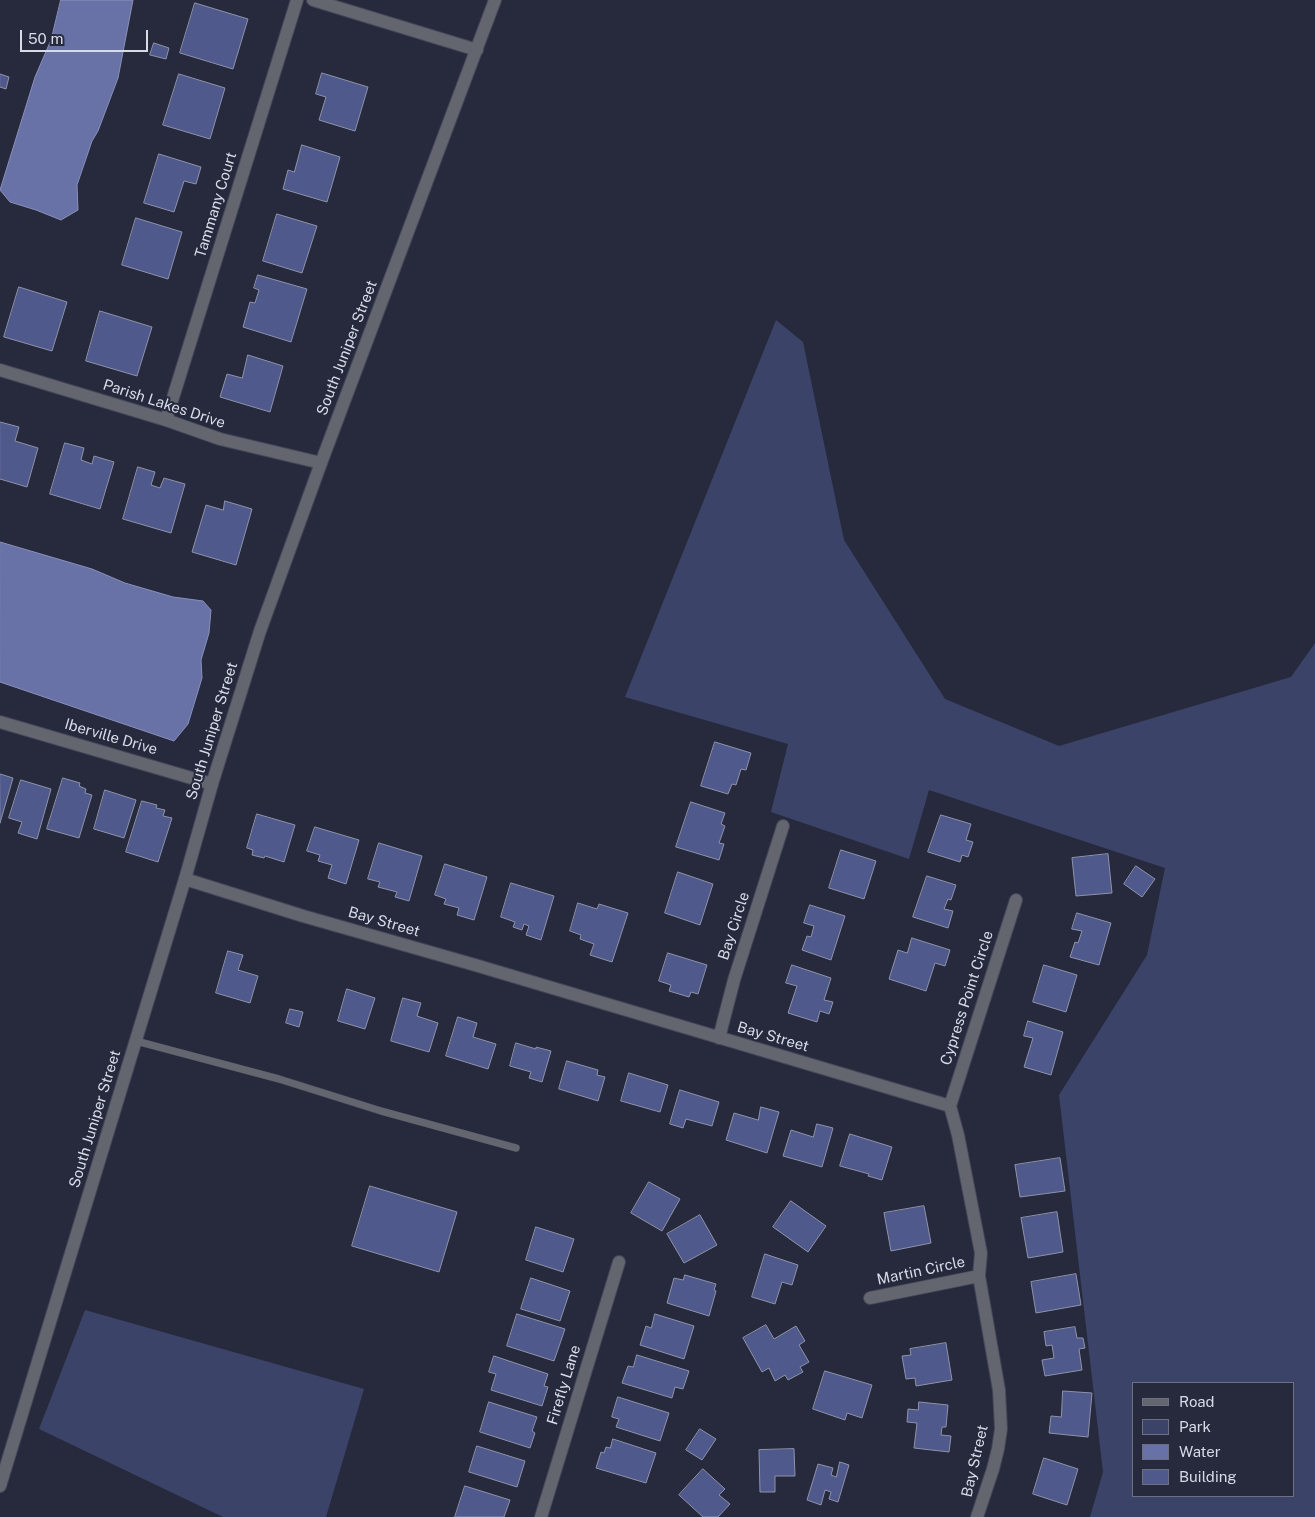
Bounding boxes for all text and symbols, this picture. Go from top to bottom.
scale bar [22,20,150,52]
text: 50 m [28,30,63,47]
street label: Tammany Court [191,150,241,260]
street label: South Juniper Street [313,278,381,418]
street label: Parish Lakes Drive [101,376,227,432]
street label: South Juniper Street [182,660,242,802]
street label: Iberville Drive [63,715,159,759]
street label: Bay Circle [715,890,753,962]
street label: Bay Street [346,903,422,941]
street label: Cypress Point Circle [937,928,997,1068]
street label: Bay Street [735,1018,811,1056]
street label: South Juniper Street [65,1048,125,1190]
street label: Martin Circle [875,1253,967,1289]
street label: Firefly Lane [543,1343,585,1427]
legend [1132,1382,1295,1497]
text: Road [1179,1393,1215,1410]
text: Park [1179,1418,1211,1435]
street label: Bay Street [958,1423,992,1499]
text: Water [1179,1443,1221,1460]
text: Building [1179,1468,1237,1485]

